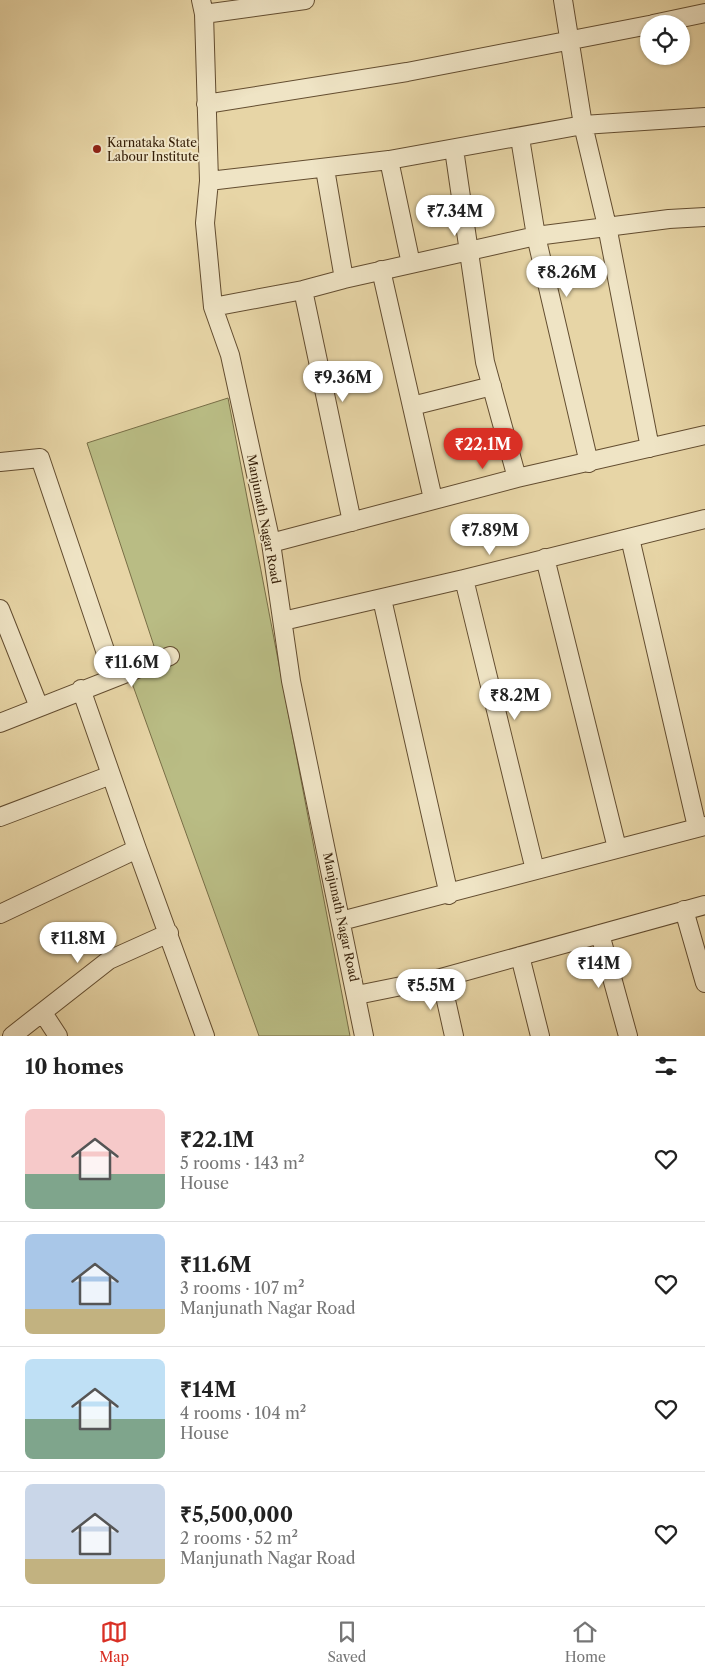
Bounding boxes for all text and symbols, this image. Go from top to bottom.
map controls [640,15,690,65]
button: locate [640,15,690,65]
place label: Karnataka State Labour Institute [107,135,199,164]
marker: Karnataka State Labour Institute [91,143,103,155]
pin: ₹7.34M [414,194,496,237]
text: ₹7.34M [427,201,483,221]
pin: ₹8.26M [526,256,608,298]
text: ₹8.26M [537,262,597,282]
pin: ₹9.36M [302,360,384,403]
text: ₹9.36M [314,367,372,387]
pin: ₹22.1M [442,428,524,470]
text: ₹22.1M [455,434,511,454]
street label: Manjunath Nagar Road [244,453,284,586]
pin: ₹7.89M [449,514,531,556]
text: ₹7.89M [461,520,519,540]
pin: ₹11.6M [91,646,173,688]
text: ₹11.6M [105,652,159,672]
pin: ₹8.2M [480,678,550,721]
text: ₹8.2M [490,685,540,705]
street label: Manjunath Nagar Road [320,851,362,984]
pin: ₹11.8M [37,922,119,964]
text: ₹11.8M [51,928,105,948]
pin: ₹14M [569,946,629,989]
text: ₹14M [578,953,620,973]
pin: ₹5.5M [396,968,466,1011]
text: ₹5.5M [407,975,455,995]
icon: filters [652,1052,680,1080]
text: 10 homes [25,1054,124,1079]
text: ₹22.1M [180,1127,254,1152]
icon: home [65,1129,125,1189]
icon: heart [652,1145,680,1173]
text: 5 rooms · 143 m² [180,1153,304,1173]
text: House [180,1173,229,1193]
text: ₹11.6M [180,1252,252,1277]
icon: home [65,1254,125,1314]
icon: heart [652,1270,680,1298]
text: 3 rooms · 107 m² [180,1278,305,1298]
text: Manjunath Nagar Road [180,1298,356,1318]
text: ₹14M [180,1377,236,1402]
icon: home [65,1379,125,1439]
icon: heart [652,1395,680,1423]
text: 4 rooms · 104 m² [180,1403,306,1423]
text: House [180,1423,229,1443]
text: ₹5,500,000 [180,1502,293,1527]
icon: home [65,1504,125,1564]
icon: heart [652,1520,680,1548]
text: 2 rooms · 52 m² [180,1528,298,1548]
text: Manjunath Nagar Road [180,1548,356,1568]
tab: Map [99,1618,129,1666]
tab: Saved [328,1618,366,1666]
tab: Home [565,1618,606,1666]

